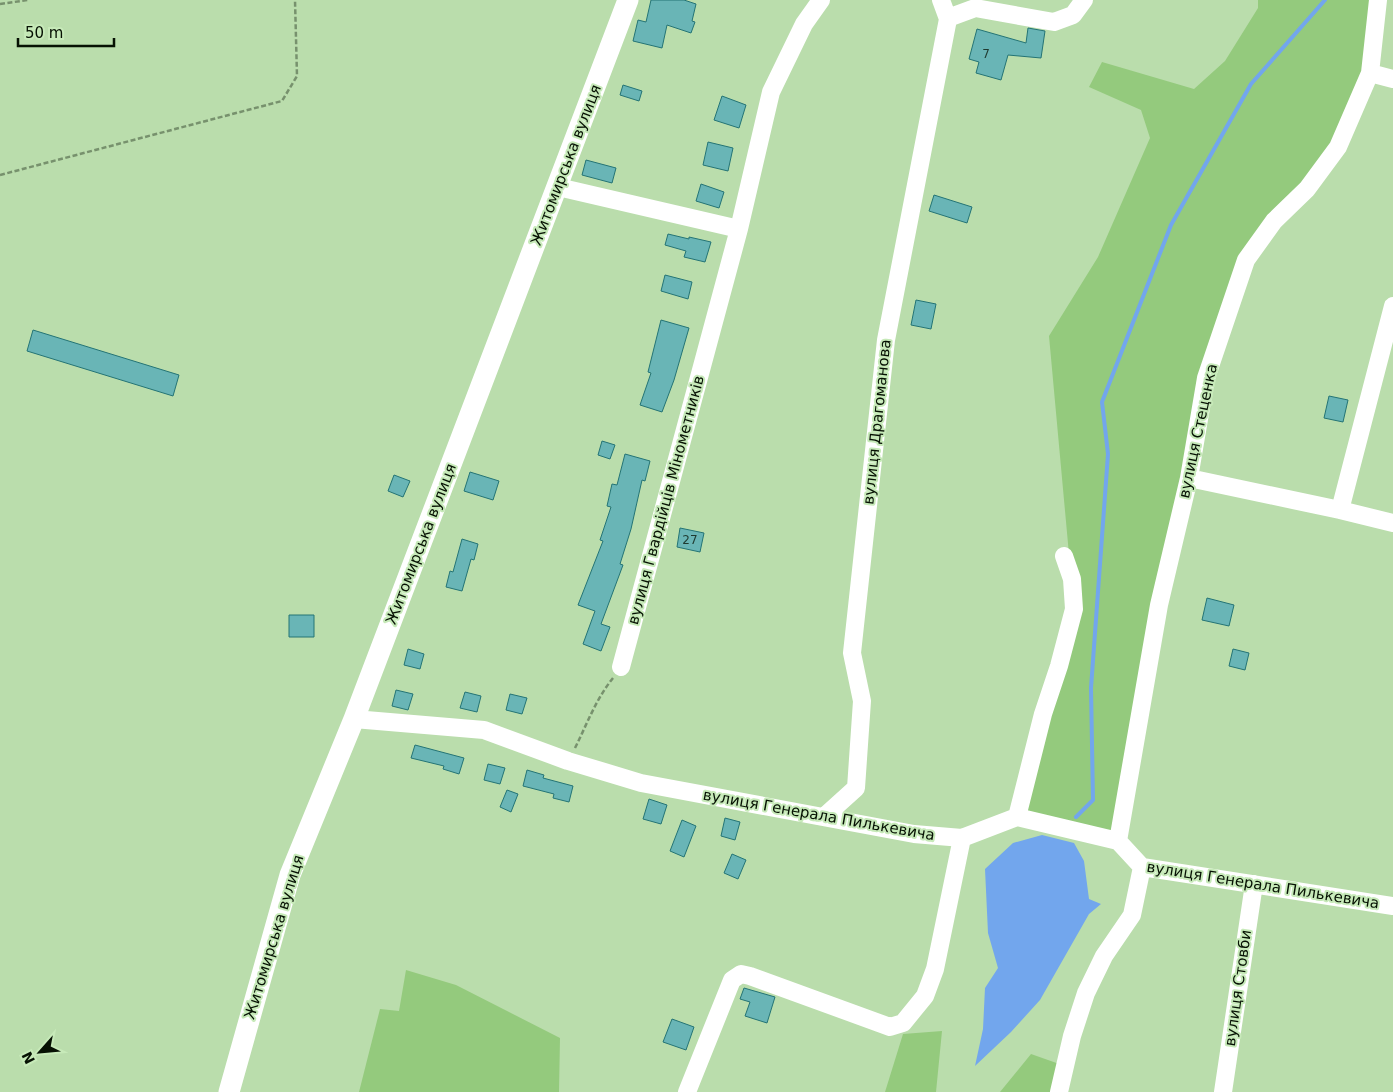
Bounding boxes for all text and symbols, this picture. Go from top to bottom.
scale bar [18,15,114,47]
text: 50 m [25,24,63,42]
house number: 7 [982,47,990,61]
street label: Житомирська вулиця [527,82,605,248]
street label: вулиця Драгоманова [859,338,895,506]
street label: вулиця Стеценка [1175,362,1221,500]
street label: вулиця Гвардійців Мінометників [624,374,708,626]
street label: Житомирська вулиця [382,461,460,627]
house number: 27 [682,533,698,547]
street label: вулиця Генерала Пилькевича [702,786,936,844]
street label: Житомирська вулиця [240,853,308,1021]
street label: вулиця Генерала Пилькевича [1145,858,1381,912]
street label: вулиця Стовби [1221,929,1255,1047]
north arrow [15,1027,65,1077]
text: N [19,1049,38,1067]

